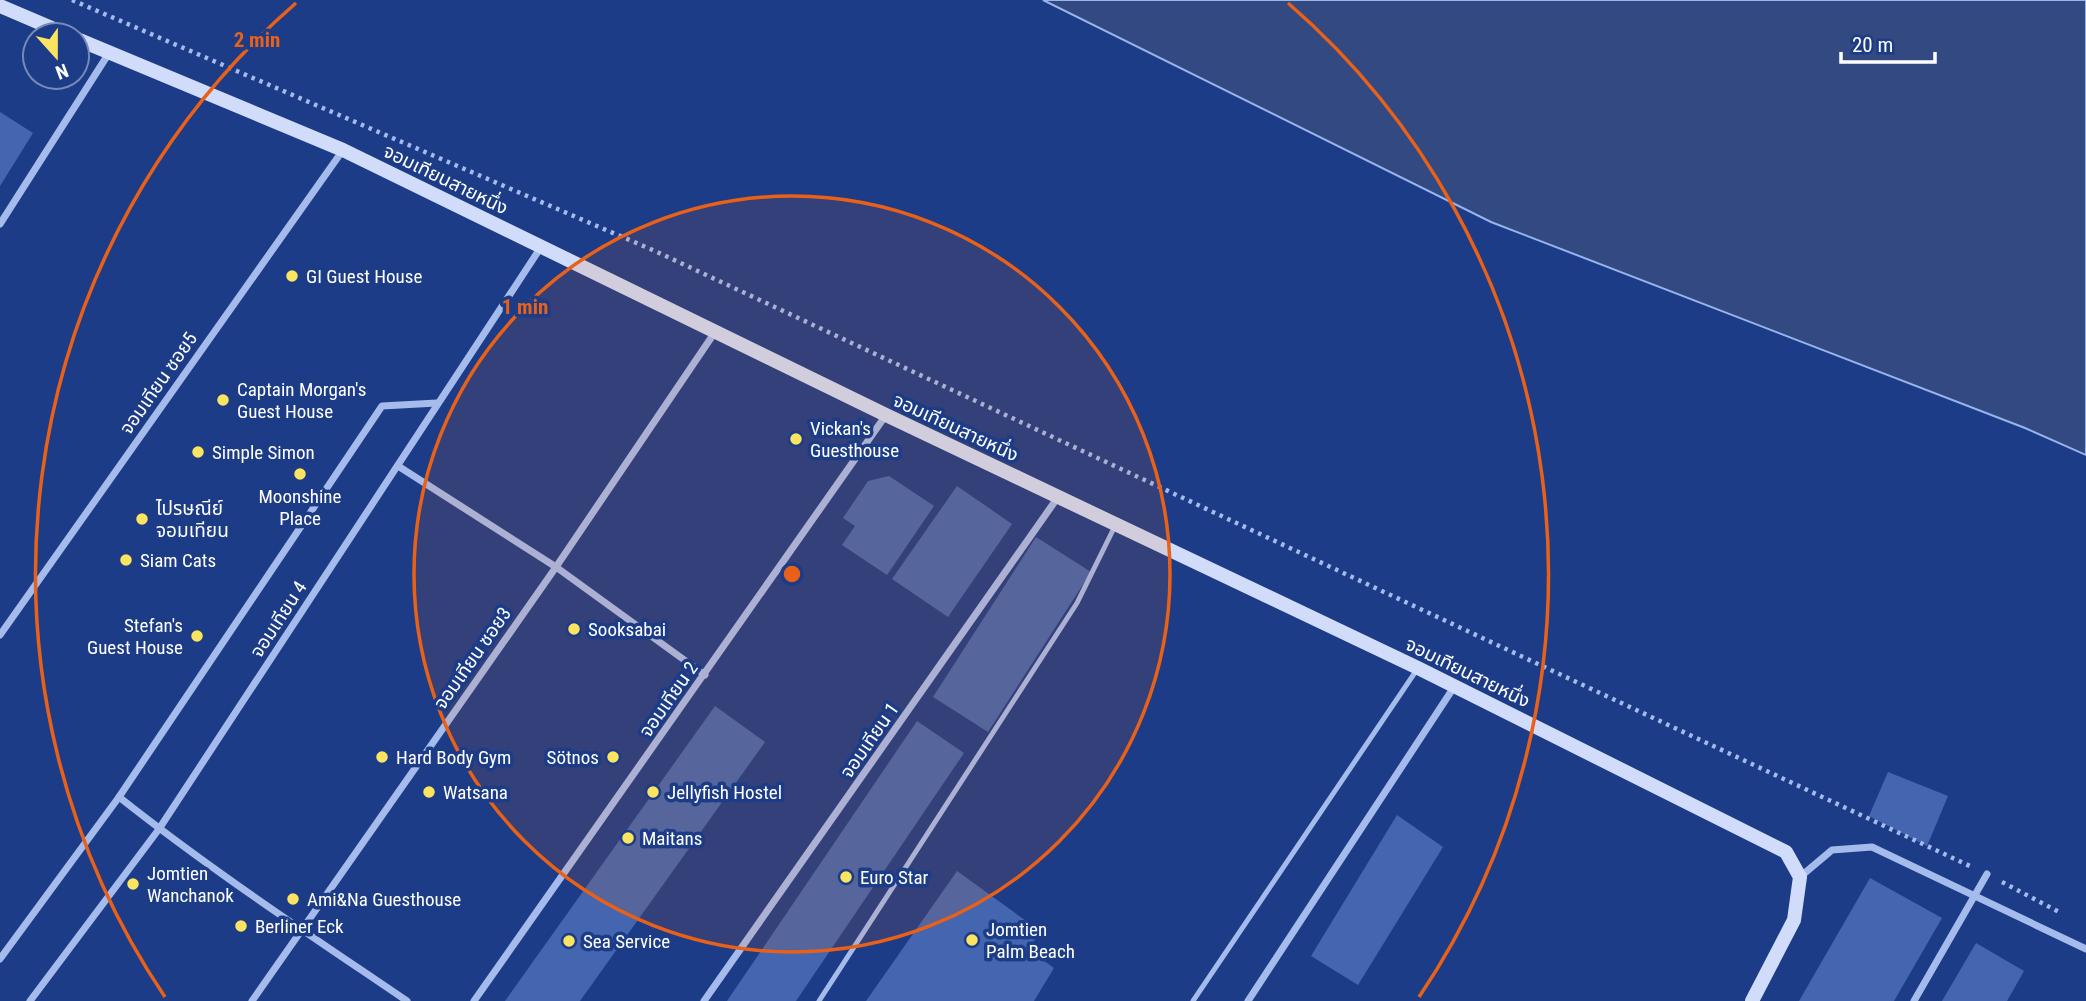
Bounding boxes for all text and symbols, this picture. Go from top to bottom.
north arrow [21,21,91,91]
scale bar [1841,21,1936,65]
text: 2 min [234,28,280,52]
text: 20 m [1852,33,1893,57]
text: N [52,59,71,84]
street label: จอมเทียนสายหนึ่ง [380,138,513,220]
place label: GI Guest House [306,265,422,288]
marker: GI Guest House [284,268,300,284]
text: 1 min [502,295,548,319]
street label: จอมเทียน ซอย5 [115,328,202,439]
place label: Captain Morgan's Guest House [237,378,366,423]
street label: จอมเทียนสายหนึ่ง [889,387,1023,467]
marker: Captain Morgan's Guest House [215,392,231,408]
place label: Vickan's Guesthouse [810,417,899,462]
marker: Vickan's Guesthouse [788,431,804,447]
place label: Simple Simon [212,441,315,464]
marker: Simple Simon [190,444,206,460]
marker: Moonshine Place [292,466,308,482]
place label: Moonshine Place [259,485,342,530]
place label: ไปรษณีย์ จอมเทียน [155,497,229,542]
marker: ไปรษณีย์ จอมเทียน [134,511,150,527]
place label: Siam Cats [140,549,216,572]
marker: Siam Cats [118,552,134,568]
centre of rings [780,562,804,586]
street label: จอมเทียน 4 [245,577,312,662]
street label: จอมเทียน ซอย3 [429,603,516,714]
place label: Stefan's Guest House [87,614,183,659]
place label: Sooksabai [588,618,666,641]
marker: Sooksabai [566,621,582,637]
marker: Stefan's Guest House [189,628,205,644]
street label: จอมเทียนสายหนึ่ง [1402,631,1535,713]
street label: จอมเทียน 2 [634,657,703,741]
street label: จอมเทียน 1 [835,698,904,782]
place label: Hard Body Gym [396,746,511,769]
place label: Sötnos [547,746,599,769]
marker: Hard Body Gym [374,749,390,765]
marker: Sötnos [605,749,621,765]
place label: Watsana [443,781,508,804]
place label: Jellyfish Hostel [667,781,782,804]
marker: Watsana [421,784,437,800]
marker: Jellyfish Hostel [645,784,661,800]
place label: Maitans [642,827,702,850]
marker: Maitans [620,830,636,846]
place label: Jomtien Wanchanok [147,862,234,907]
place label: Euro Star [860,866,929,889]
marker: Euro Star [838,869,854,885]
marker: Jomtien Wanchanok [125,876,141,892]
place label: Ami&Na Guesthouse [307,888,461,911]
marker: Ami&Na Guesthouse [285,891,301,907]
place label: Berliner Eck [255,915,344,938]
marker: Berliner Eck [233,918,249,934]
place label: Jomtien Palm Beach [986,918,1075,963]
place label: Sea Service [583,930,670,953]
marker: Jomtien Palm Beach [964,932,980,948]
marker: Sea Service [561,933,577,949]

